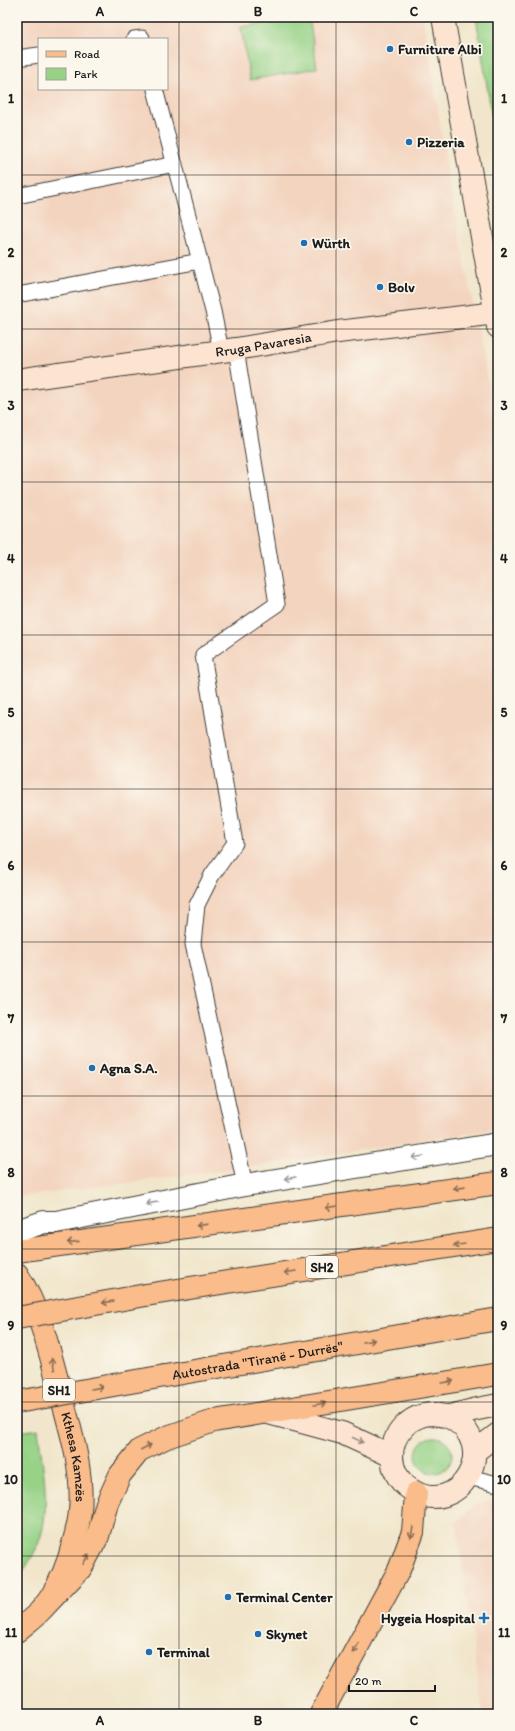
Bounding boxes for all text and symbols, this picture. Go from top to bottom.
text: A [95,4,105,19]
text: B [254,4,263,19]
text: C [410,4,419,19]
legend [38,38,168,90]
place label: Furniture Albi [398,41,482,58]
marker: Furniture Albi [385,44,395,54]
text: Road [74,47,100,61]
text: Park [74,67,98,81]
text: 1 [8,91,14,106]
text: 1 [501,91,507,106]
place label: Pizzeria [417,134,465,151]
marker: Pizzeria [404,137,414,147]
place label: Würth [312,235,351,252]
marker: Würth [299,238,309,248]
text: 2 [8,245,15,260]
text: 2 [501,245,508,260]
place label: Bolv [388,279,415,296]
marker: Bolv [375,282,385,292]
street label: Rruga Pavaresia [214,328,314,361]
text: 3 [7,398,15,413]
text: 3 [500,398,508,413]
text: 4 [7,551,15,566]
text: 4 [500,551,508,566]
text: 5 [8,705,15,720]
text: 5 [501,705,508,720]
text: 6 [8,858,15,873]
text: 6 [501,858,508,873]
text: 7 [7,1011,15,1026]
text: 7 [500,1011,508,1026]
place label: Agna S.A. [99,1060,158,1077]
marker: Agna S.A. [87,1063,97,1073]
one-way arrow [412,1153,425,1161]
text: 8 [7,1165,15,1180]
text: 8 [500,1165,508,1180]
one-way arrow [284,1174,297,1182]
one-way arrow [453,1184,466,1192]
one-way arrow [146,1199,159,1207]
one-way arrow [325,1203,338,1211]
one-way arrow [196,1221,209,1229]
one-way arrow [67,1238,80,1246]
one-way arrow [453,1242,466,1250]
road number: SH2 [306,1256,338,1278]
one-way arrow [284,1268,297,1276]
one-way arrow [102,1298,115,1306]
text: 9 [8,1318,15,1333]
text: 9 [501,1318,508,1333]
one-way arrow [362,1337,375,1345]
street label: Autostrada "Tiranë - Durrës" [171,1338,345,1384]
one-way arrow [49,1357,56,1370]
one-way arrow [441,1378,454,1386]
road number: SH1 [43,1379,75,1401]
one-way arrow [90,1384,103,1392]
one-way arrow [313,1400,326,1408]
street label: Kthesa Kamzës [57,1410,89,1502]
one-way arrow [352,1437,364,1444]
one-way arrow [140,1443,152,1450]
text: 10 [4,1472,18,1487]
text: 10 [497,1472,511,1487]
one-way arrow [407,1525,415,1538]
one-way arrow [82,1553,90,1565]
place label: Terminal Center [235,1589,333,1606]
marker: Terminal Center [223,1592,233,1602]
place label: Hygeia Hospital [381,1610,476,1627]
marker: Hygeia Hospital [478,1612,490,1624]
text: 11 [5,1625,17,1640]
text: 11 [498,1625,510,1640]
place label: Skynet [266,1626,308,1643]
marker: Skynet [253,1629,263,1639]
one-way arrow [352,1642,359,1654]
place label: Terminal [156,1644,211,1661]
marker: Terminal [144,1647,154,1657]
scale bar [349,1667,435,1693]
text: 20 m [355,1674,382,1688]
text: A [95,1713,105,1728]
text: B [254,1713,263,1728]
text: C [410,1713,419,1728]

